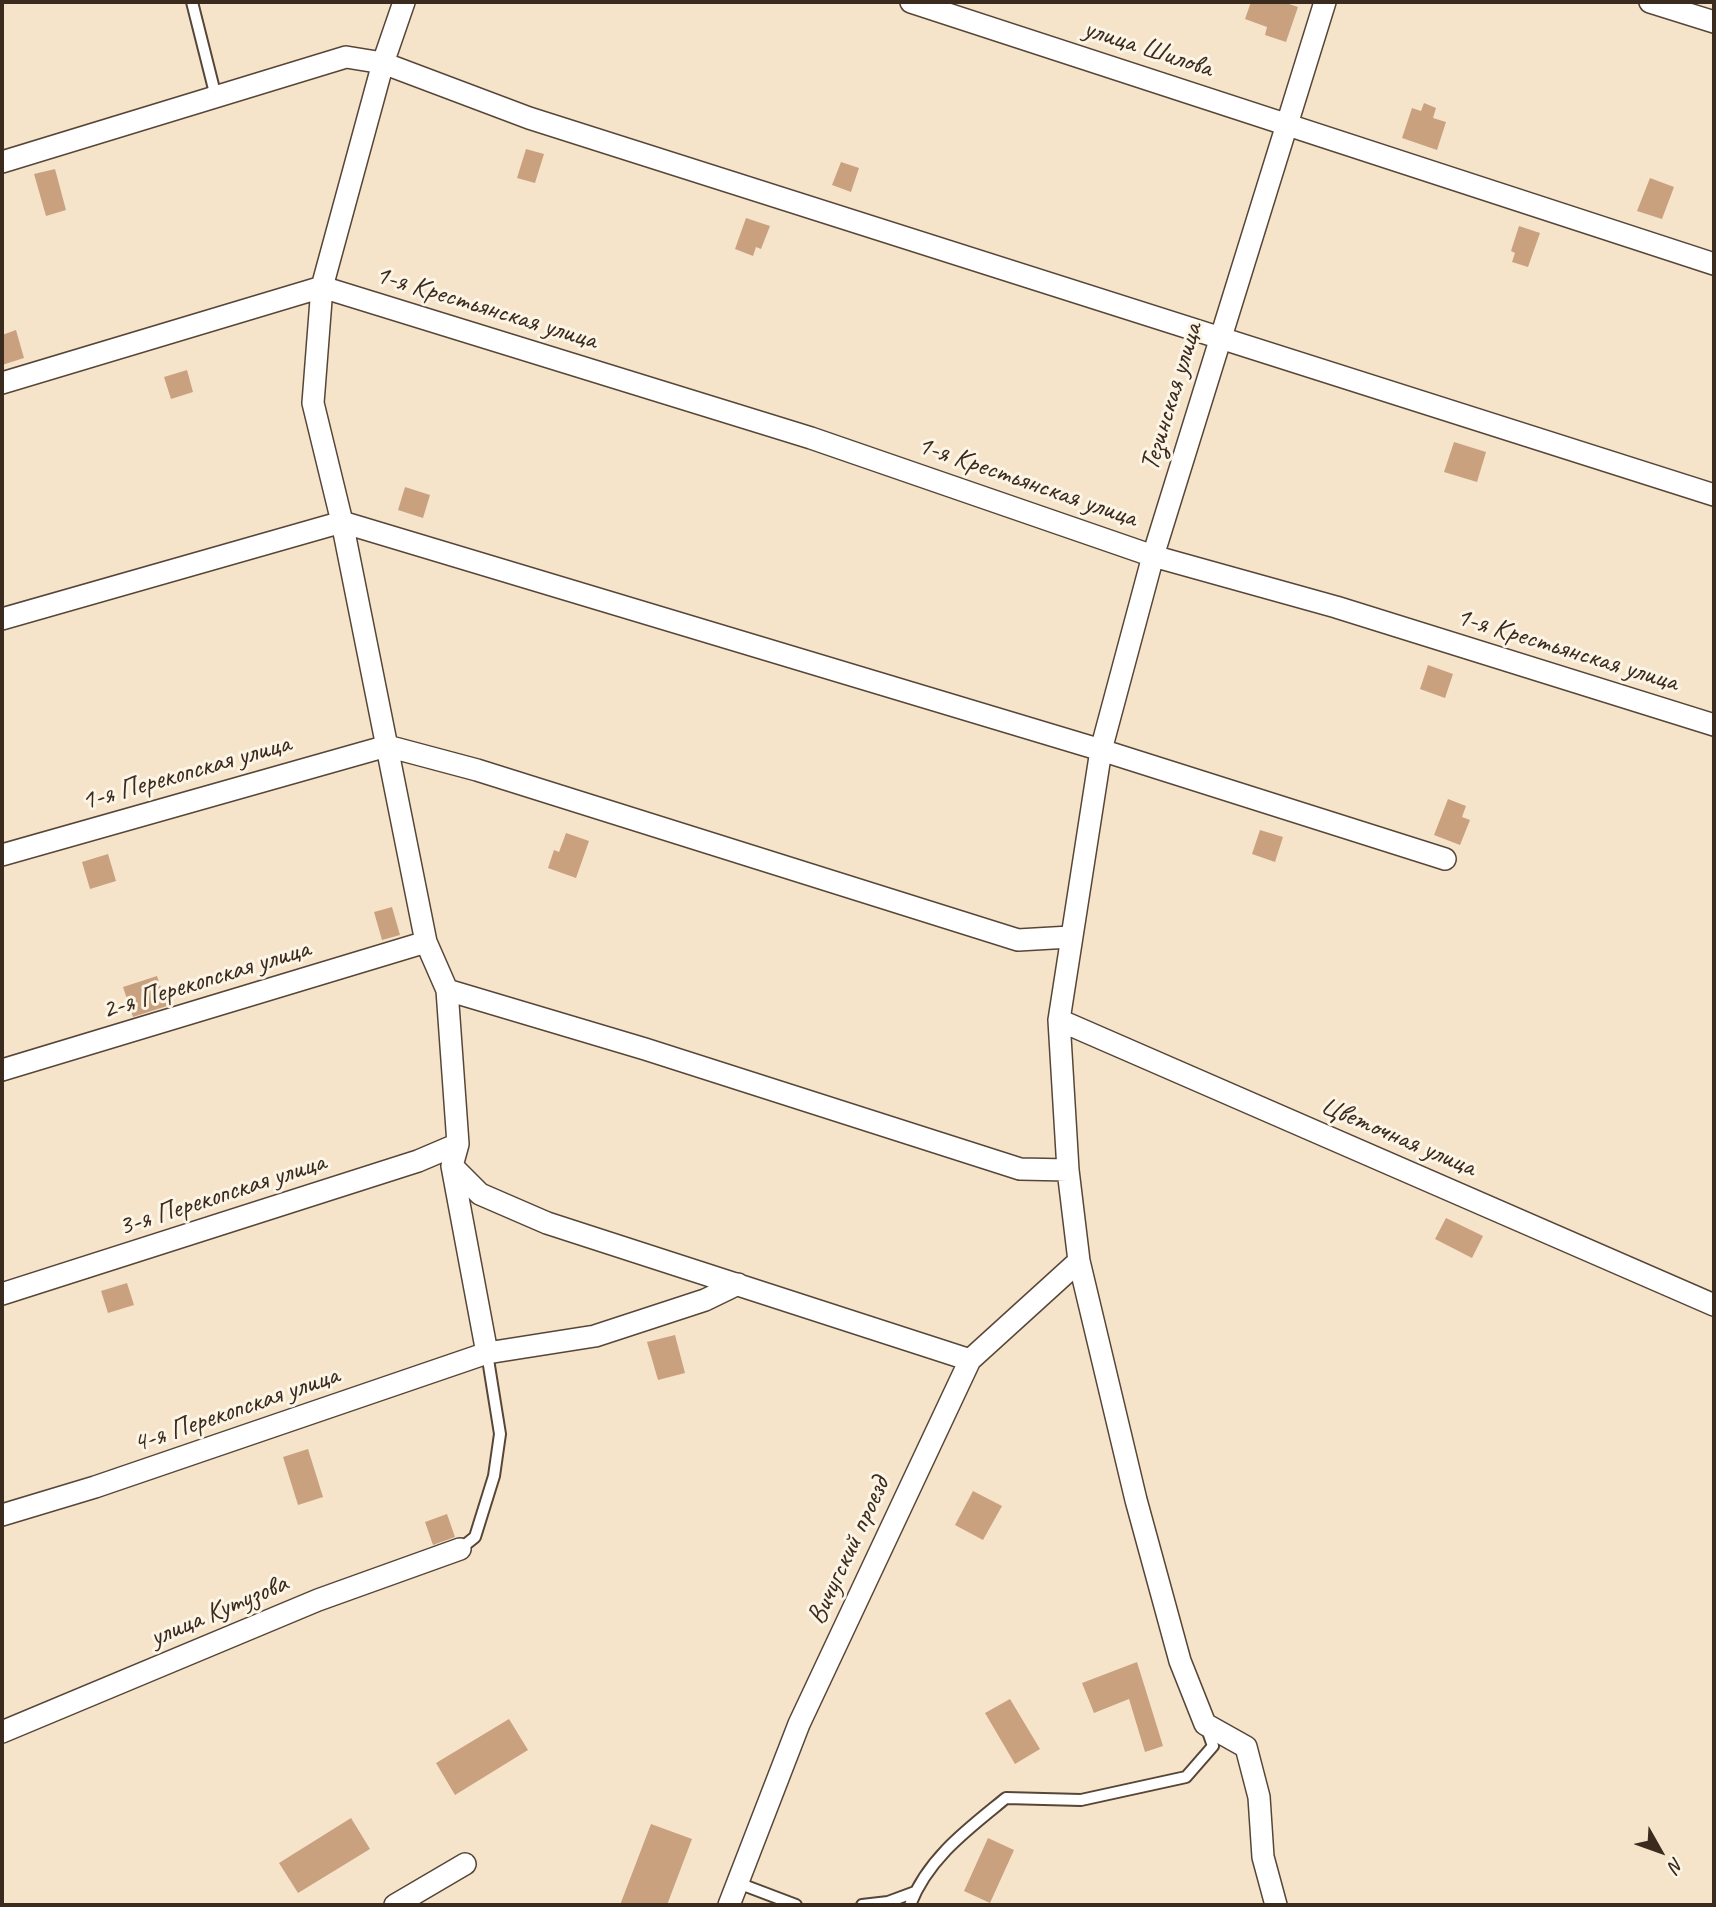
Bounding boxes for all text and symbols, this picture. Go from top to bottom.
street label: улица Шилова [1079,12,1217,86]
street label: 1-я Крестьянская улица [371,258,601,358]
street label: Тезинская улица [1134,319,1210,475]
street label: 1-я Крестьянская улица [913,429,1141,535]
street label: 1-я Крестьянская улица [1452,600,1682,700]
street label: 1-я Перекопская улица [78,727,294,819]
street label: 2-я Перекопская улица [98,932,314,1028]
street label: Цветочная улица [1315,1089,1481,1185]
street label: 3-я Перекопская улица [114,1146,330,1244]
street label: 4-я Перекопская улица [129,1359,343,1461]
street label: Вичугский проезд [800,1472,898,1630]
street label: улица Кутузова [145,1567,293,1655]
north arrow [1625,1816,1695,1886]
text: N [1663,1852,1689,1877]

